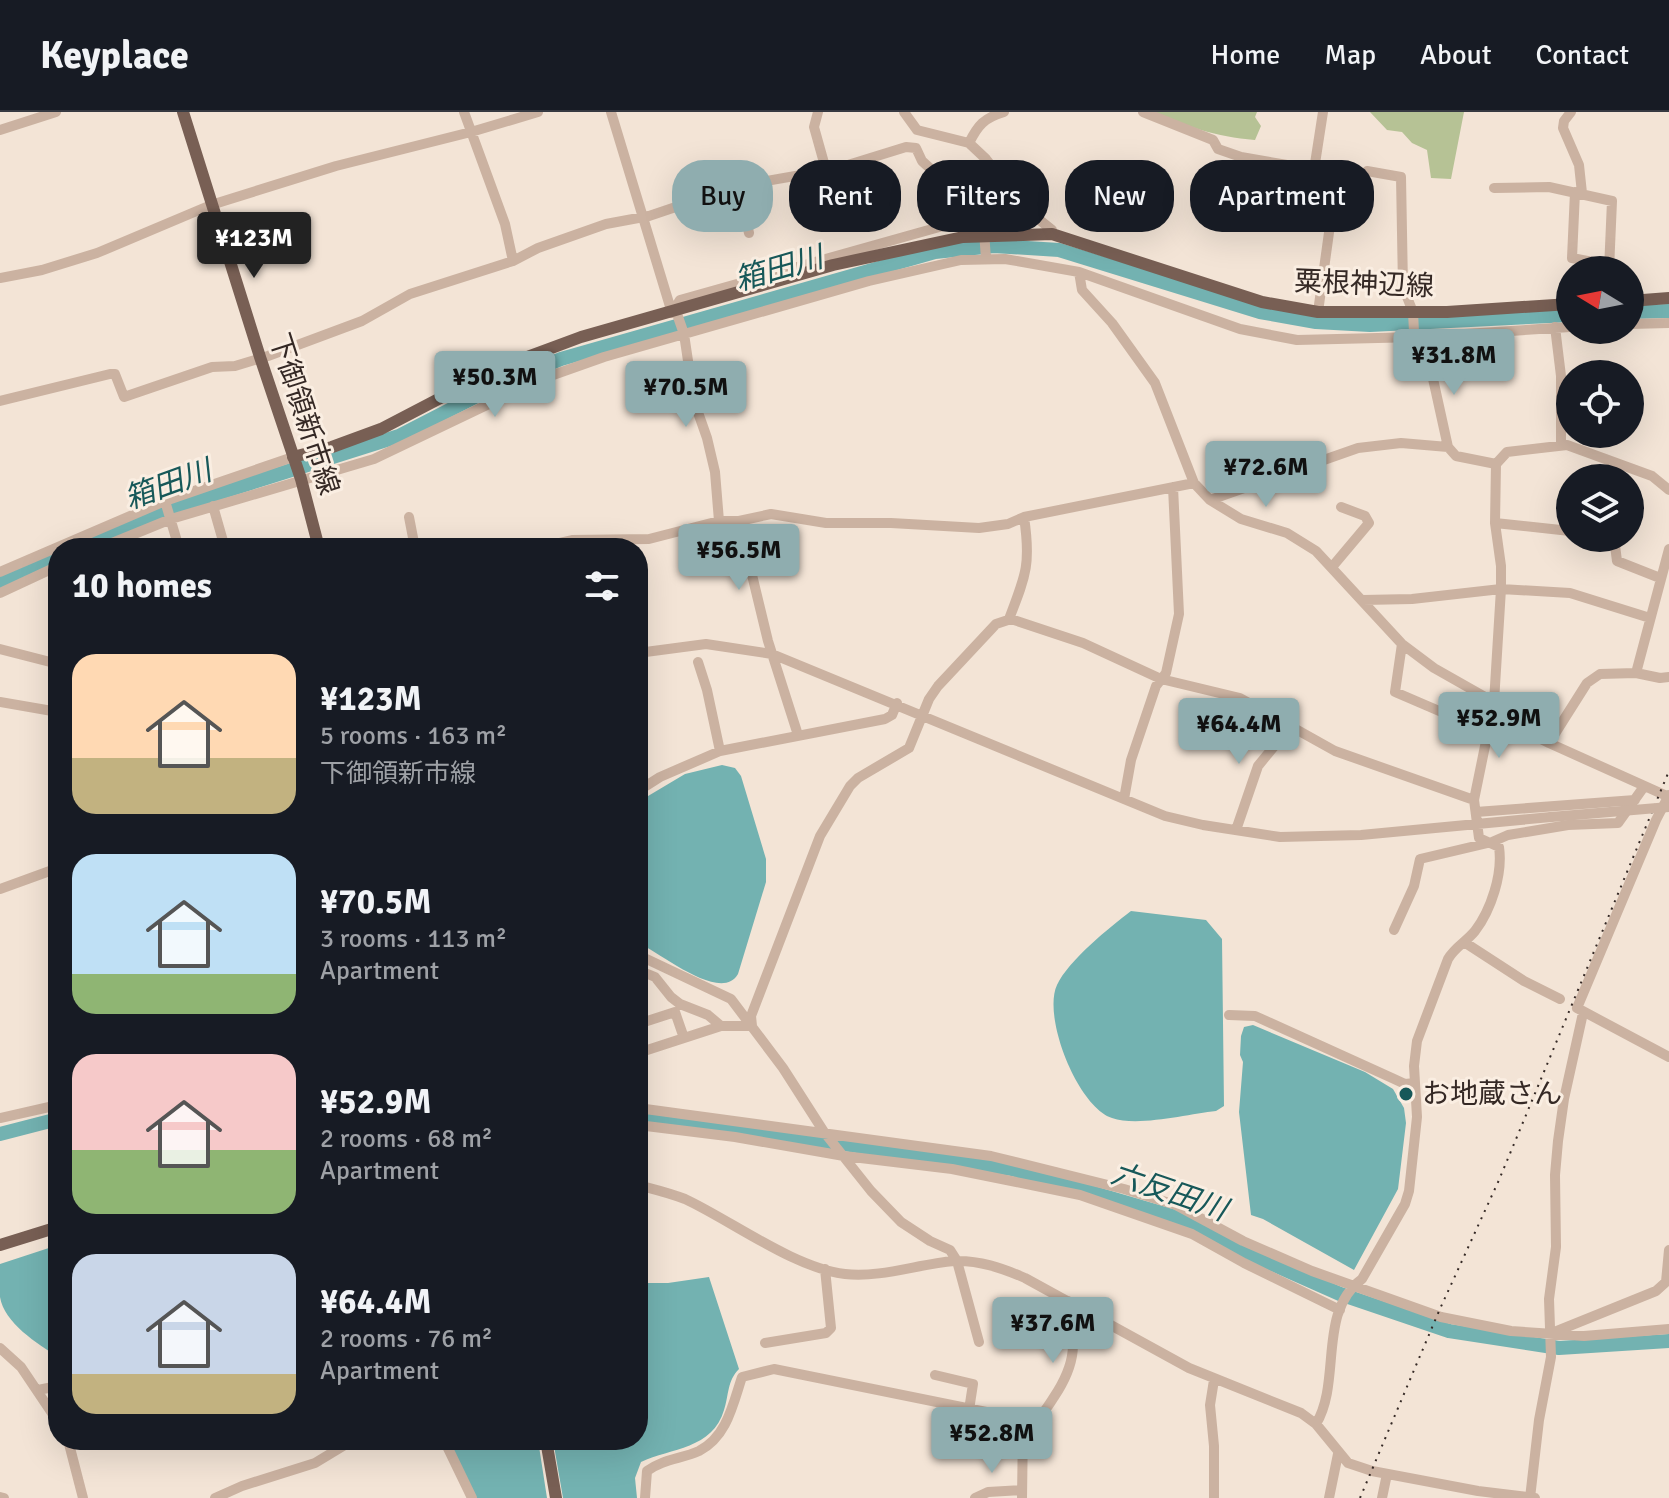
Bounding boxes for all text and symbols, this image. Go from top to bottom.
text: Keyplace [40,32,189,79]
text: Home [1211,38,1280,72]
text: Map [1324,38,1376,72]
text: About [1420,38,1492,72]
text: Contact [1536,38,1629,72]
chip: Buy [672,160,773,232]
chip: Rent [789,160,901,232]
chip: Filters [917,160,1049,232]
chip: New [1065,160,1174,232]
chip: Apartment [1190,160,1374,232]
pin: ¥123M [198,212,310,280]
text: ¥123M [215,222,293,254]
water label: 箱田川 [731,238,830,299]
north arrow [1556,256,1644,344]
map controls [1556,256,1644,552]
street label: 粟根神辺線 [1293,265,1435,303]
street label: 下御領新市線 [262,329,346,499]
pin: ¥31.8M [1389,329,1519,397]
text: ¥31.8M [1411,339,1497,371]
pin: ¥50.3M [430,351,560,419]
button: locate [1556,360,1644,448]
text: ¥50.3M [452,361,538,393]
pin: ¥70.5M [621,361,751,429]
text: ¥70.5M [643,371,729,403]
pin: ¥72.6M [1201,441,1331,509]
water label: 箱田川 [119,451,219,518]
text: ¥72.6M [1223,451,1309,483]
button: layers [1556,464,1644,552]
pin: ¥56.5M [674,524,804,592]
text: ¥56.5M [696,534,782,566]
icon: filters [580,564,624,608]
text: 10 homes [72,565,212,607]
text: ¥123M [320,678,422,720]
icon: home [136,686,232,782]
pin: ¥52.9M [1434,692,1564,760]
pin: ¥64.4M [1174,698,1304,766]
text: ¥52.9M [1456,702,1542,734]
text: ¥64.4M [1196,708,1282,740]
text: 5 rooms · 163 m² [320,720,507,752]
text: 下御領新市線 [320,758,476,790]
text: ¥70.5M [320,881,432,923]
icon: home [136,886,232,982]
text: 3 rooms · 113 m² [320,923,507,955]
text: Apartment [320,955,439,987]
place label: お地蔵さん [1422,1077,1562,1111]
text: ¥52.9M [320,1081,432,1123]
marker: お地蔵さん [1397,1085,1415,1103]
icon: home [136,1086,232,1182]
text: 2 rooms · 68 m² [320,1123,493,1155]
text: Apartment [320,1155,439,1187]
water label: 六反田川 [1106,1155,1235,1230]
text: ¥64.4M [320,1281,432,1323]
icon: home [136,1286,232,1382]
pin: ¥37.6M [988,1297,1118,1365]
text: ¥37.6M [1010,1307,1096,1339]
text: 2 rooms · 76 m² [320,1323,493,1355]
text: Apartment [320,1355,439,1387]
pin: ¥52.8M [927,1407,1057,1475]
text: ¥52.8M [949,1417,1035,1449]

